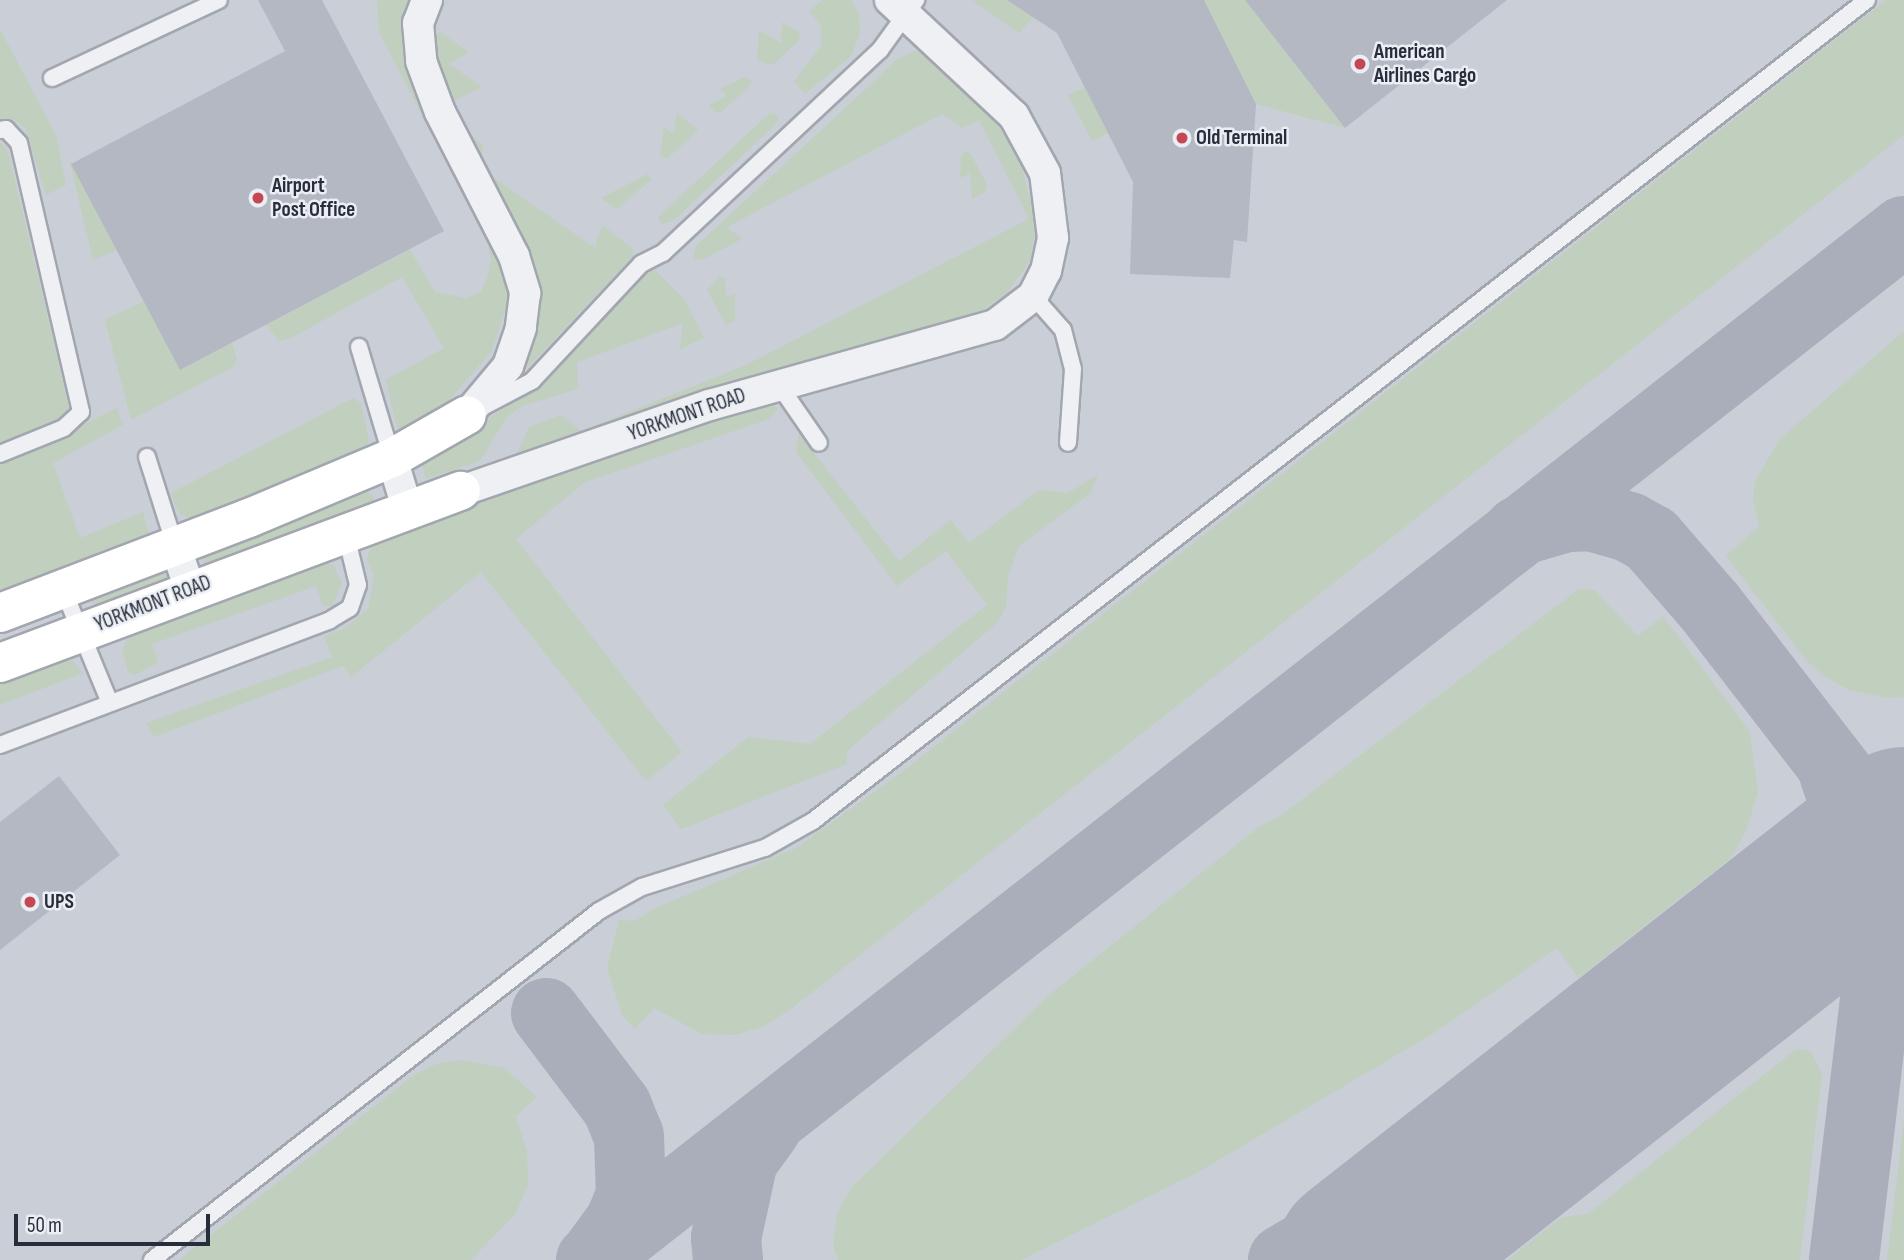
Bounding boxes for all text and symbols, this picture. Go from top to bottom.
place label: American Airlines Cargo [1374,39,1476,89]
marker: American Airlines Cargo [1352,56,1368,72]
place label: Old Terminal [1196,125,1287,151]
marker: Old Terminal [1174,130,1190,146]
place label: Airport Post Office [272,173,355,223]
marker: Airport Post Office [250,190,266,206]
street label: YORKMONT ROAD [625,383,749,447]
street label: YORKMONT ROAD [91,570,215,638]
place label: UPS [44,889,74,915]
marker: UPS [22,894,38,910]
scale bar [18,1200,214,1244]
text: 50 m [27,1213,62,1238]

